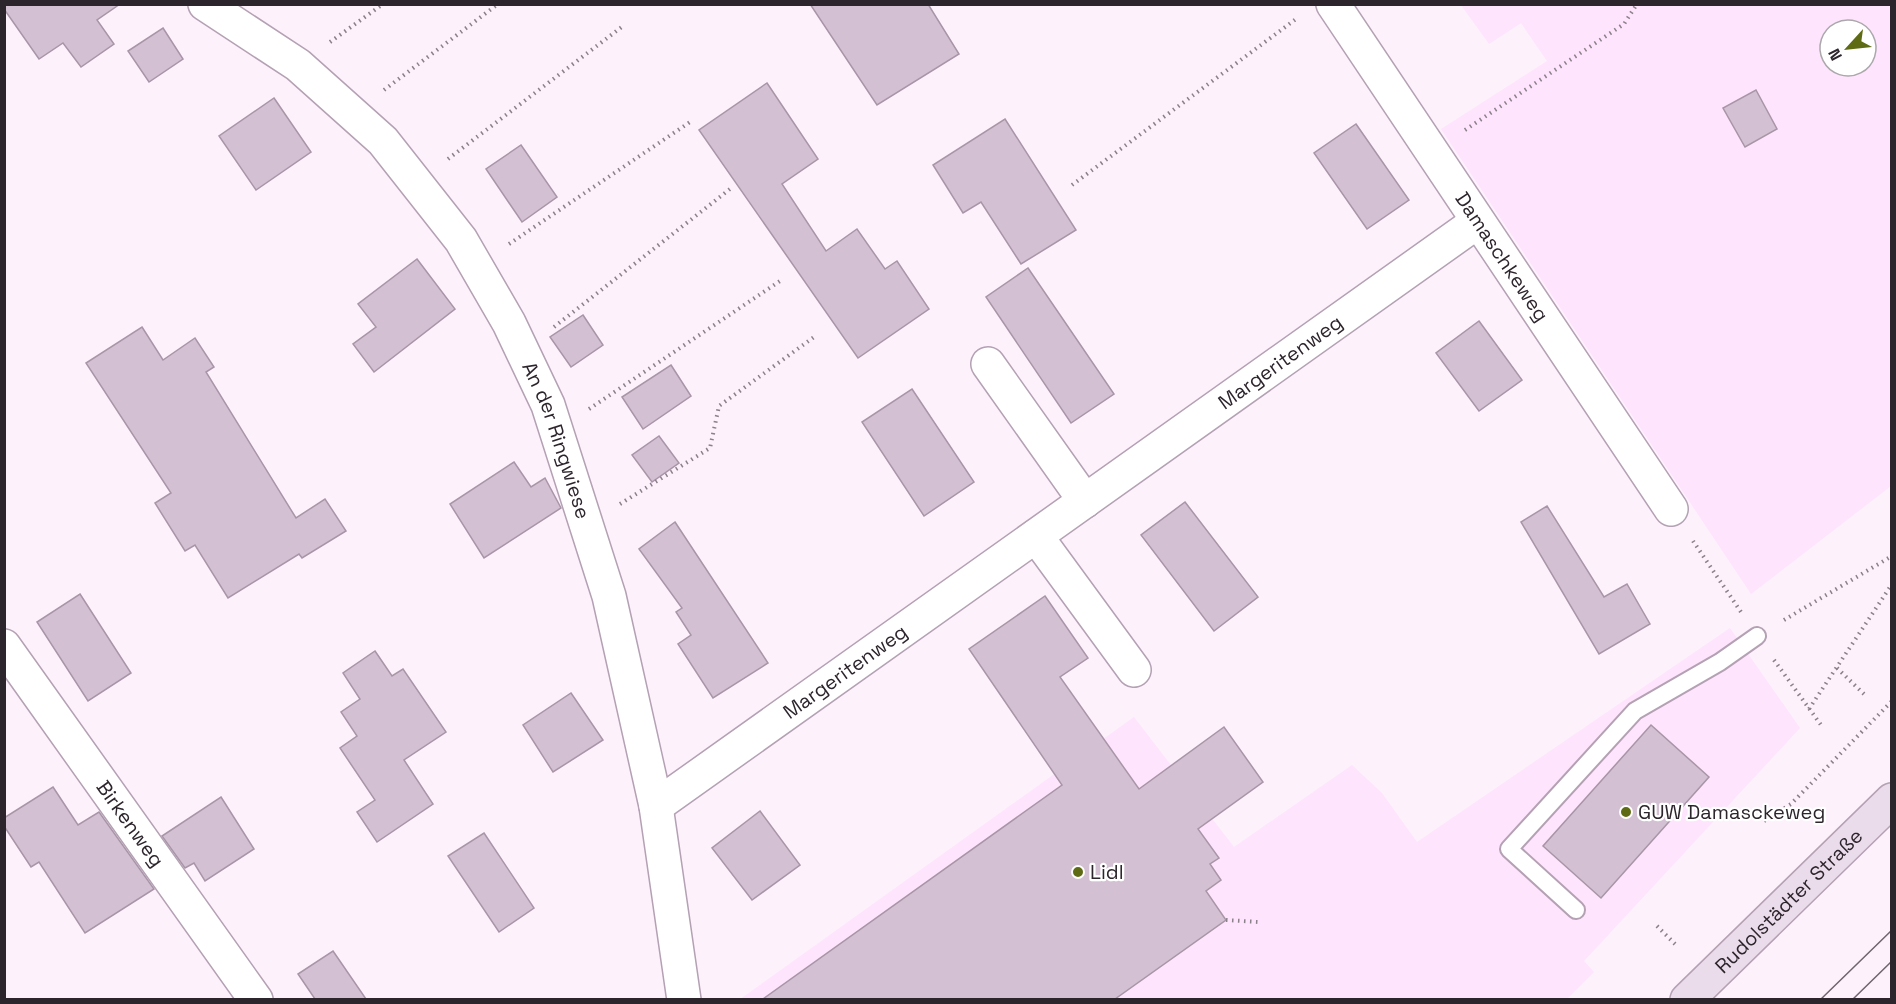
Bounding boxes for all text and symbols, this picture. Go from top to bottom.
north arrow [1818,18,1878,78]
text: N [1823,45,1847,64]
street label: Damaschkeweg [1449,187,1555,326]
street label: Margeritenweg [1213,309,1347,415]
street label: An der Ringwiese [516,357,596,522]
street label: Margeritenweg [778,618,912,725]
street label: Birkenweg [91,775,170,872]
place label: GUW Damasckeweg [1638,799,1825,825]
marker: GUW Damasckeweg [1619,805,1633,819]
street label: Rudolstädter Straße [1709,823,1868,979]
place label: Lidl [1090,859,1124,885]
marker: Lidl [1071,865,1085,879]

